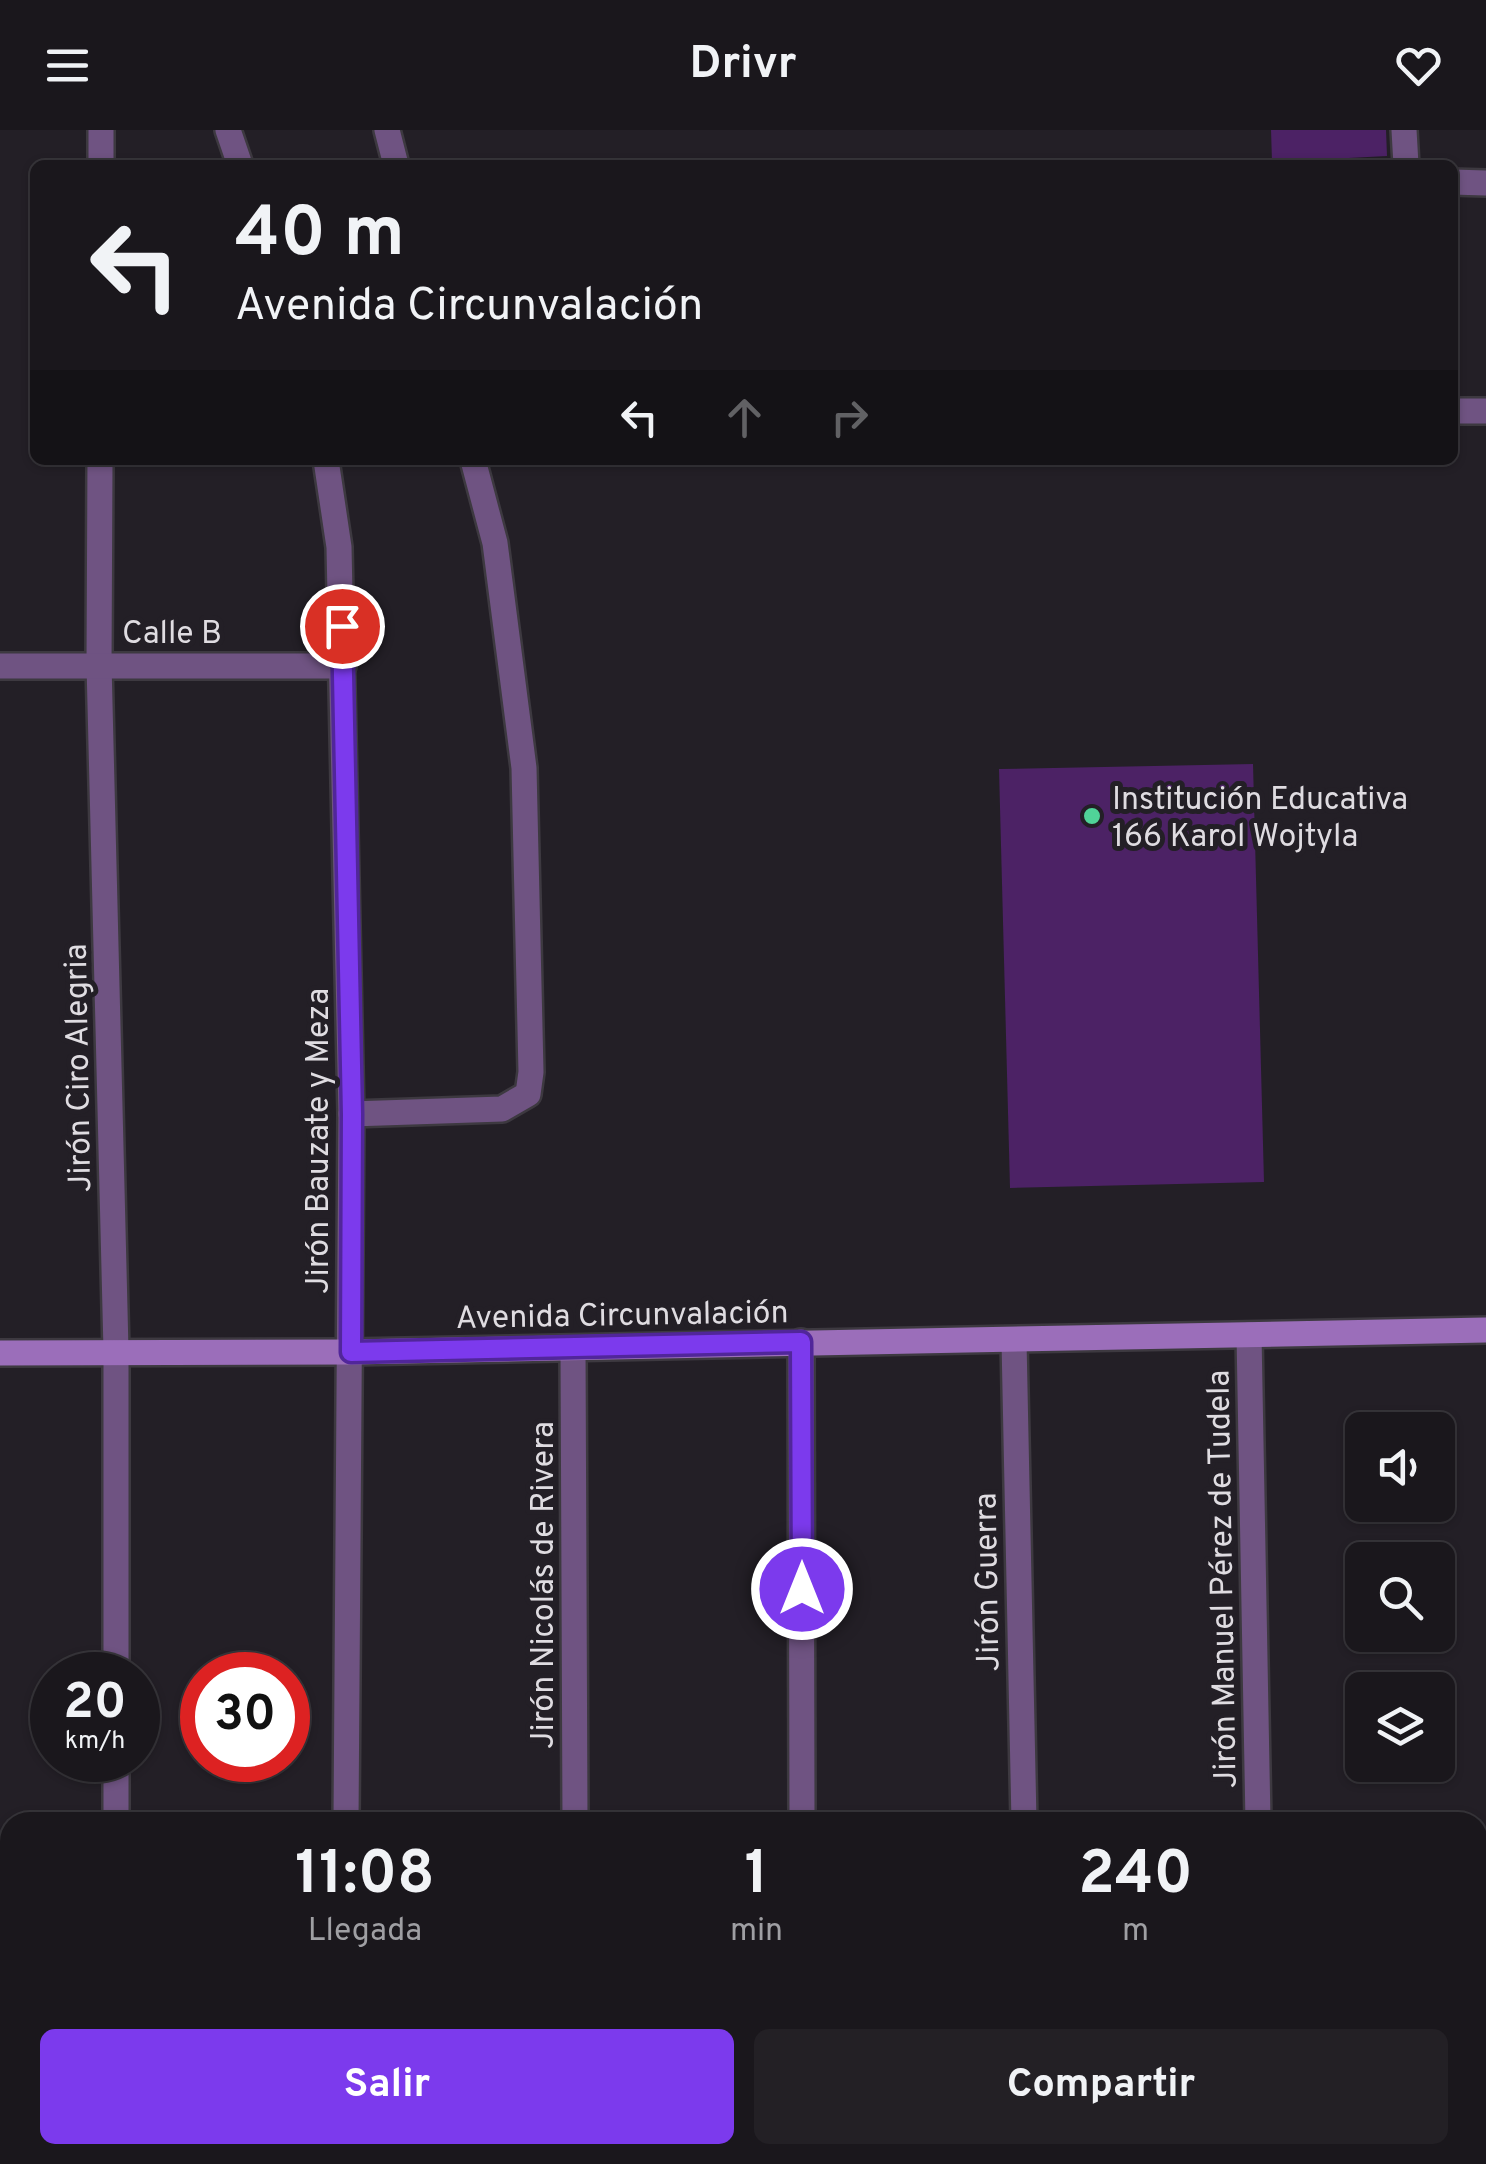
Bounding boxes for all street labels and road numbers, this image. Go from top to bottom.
street label: Calle B [122,615,222,655]
street label: Jirón Ciro Alegria [58,943,102,1193]
street label: Jirón Bauzate y Meza [300,988,340,1294]
street label: Avenida Circunvalación [455,1294,789,1340]
street label: Jirón Manuel Pérez de Tudela [1200,1369,1248,1788]
street label: Jirón Nicolás de Rivera [525,1421,565,1749]
street label: Jirón Guerra [967,1492,1011,1672]

